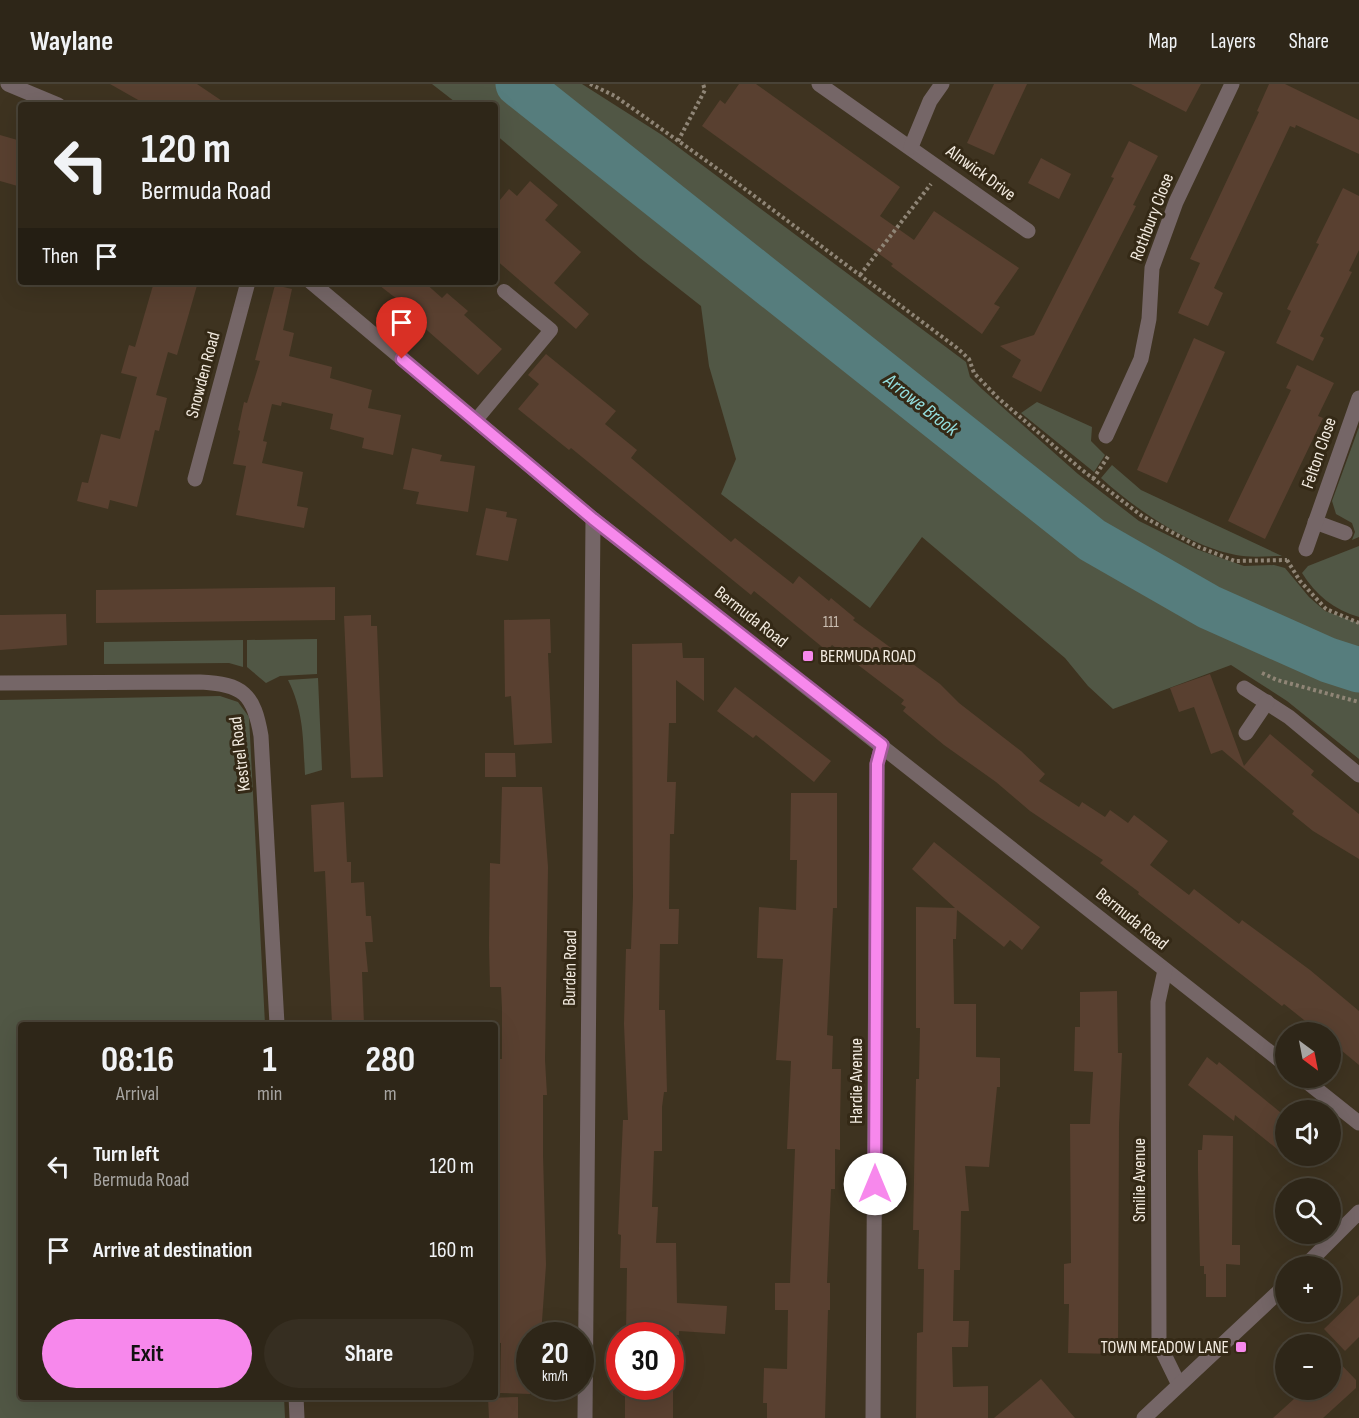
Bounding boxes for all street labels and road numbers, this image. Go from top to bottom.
street label: Alnwick Drive [941,140,1020,205]
street label: Rothbury Close [1126,170,1178,264]
street label: Snowden Road [181,330,225,420]
street label: Felton Close [1297,415,1341,491]
street label: Bermuda Road [710,582,792,652]
street label: Kestrel Road [225,715,255,793]
street label: Bermuda Road [1092,884,1172,954]
street label: Burden Road [559,930,581,1006]
street label: Hardie Avenue [846,1038,867,1124]
street label: Smilie Avenue [1129,1138,1150,1222]

